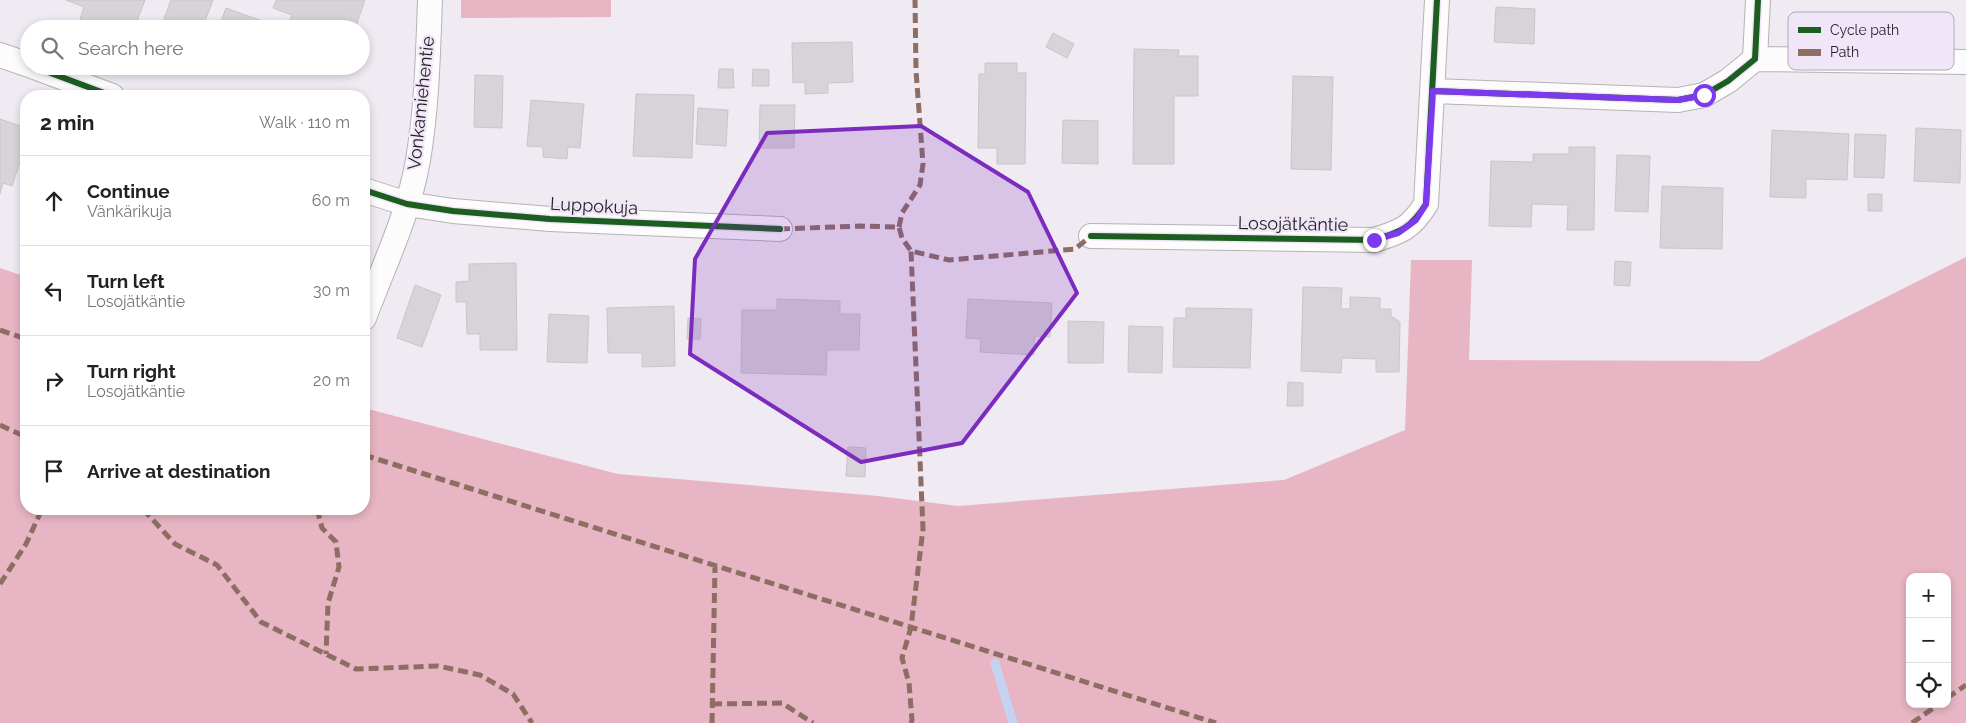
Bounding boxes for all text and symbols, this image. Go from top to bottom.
legend [1788,12,1954,70]
search box [20,20,370,75]
text: Cycle path [1830,22,1899,38]
icon: search [38,34,66,62]
street label: Vonkamiehentie [403,35,438,171]
text: Search here [78,37,184,59]
text: Path [1830,44,1859,60]
route start [1693,84,1716,107]
text: 2 min [40,110,94,135]
text: Walk · 110 m [259,113,350,132]
text: Continue [87,180,170,202]
icon: ahead [40,187,68,215]
text: 60 m [312,191,350,210]
street label: Luppokuja [549,193,639,218]
text: Vänkärikuja [87,202,172,221]
street label: Losojätkäntie [1238,212,1349,235]
route end [1363,229,1386,252]
text: Turn left [87,270,164,292]
icon: left [40,277,68,305]
text: 30 m [313,281,350,300]
text: Losojätkäntie [87,292,185,311]
text: Turn right [87,360,176,382]
icon: right [40,367,68,395]
text: 20 m [313,371,350,390]
text: Losojätkäntie [87,382,185,401]
icon: arrive [40,457,68,485]
text: Arrive at destination [87,460,271,482]
map controls [1906,573,1951,708]
button: + [1906,573,1951,618]
button: − [1906,618,1951,663]
button: locate [1906,663,1951,708]

